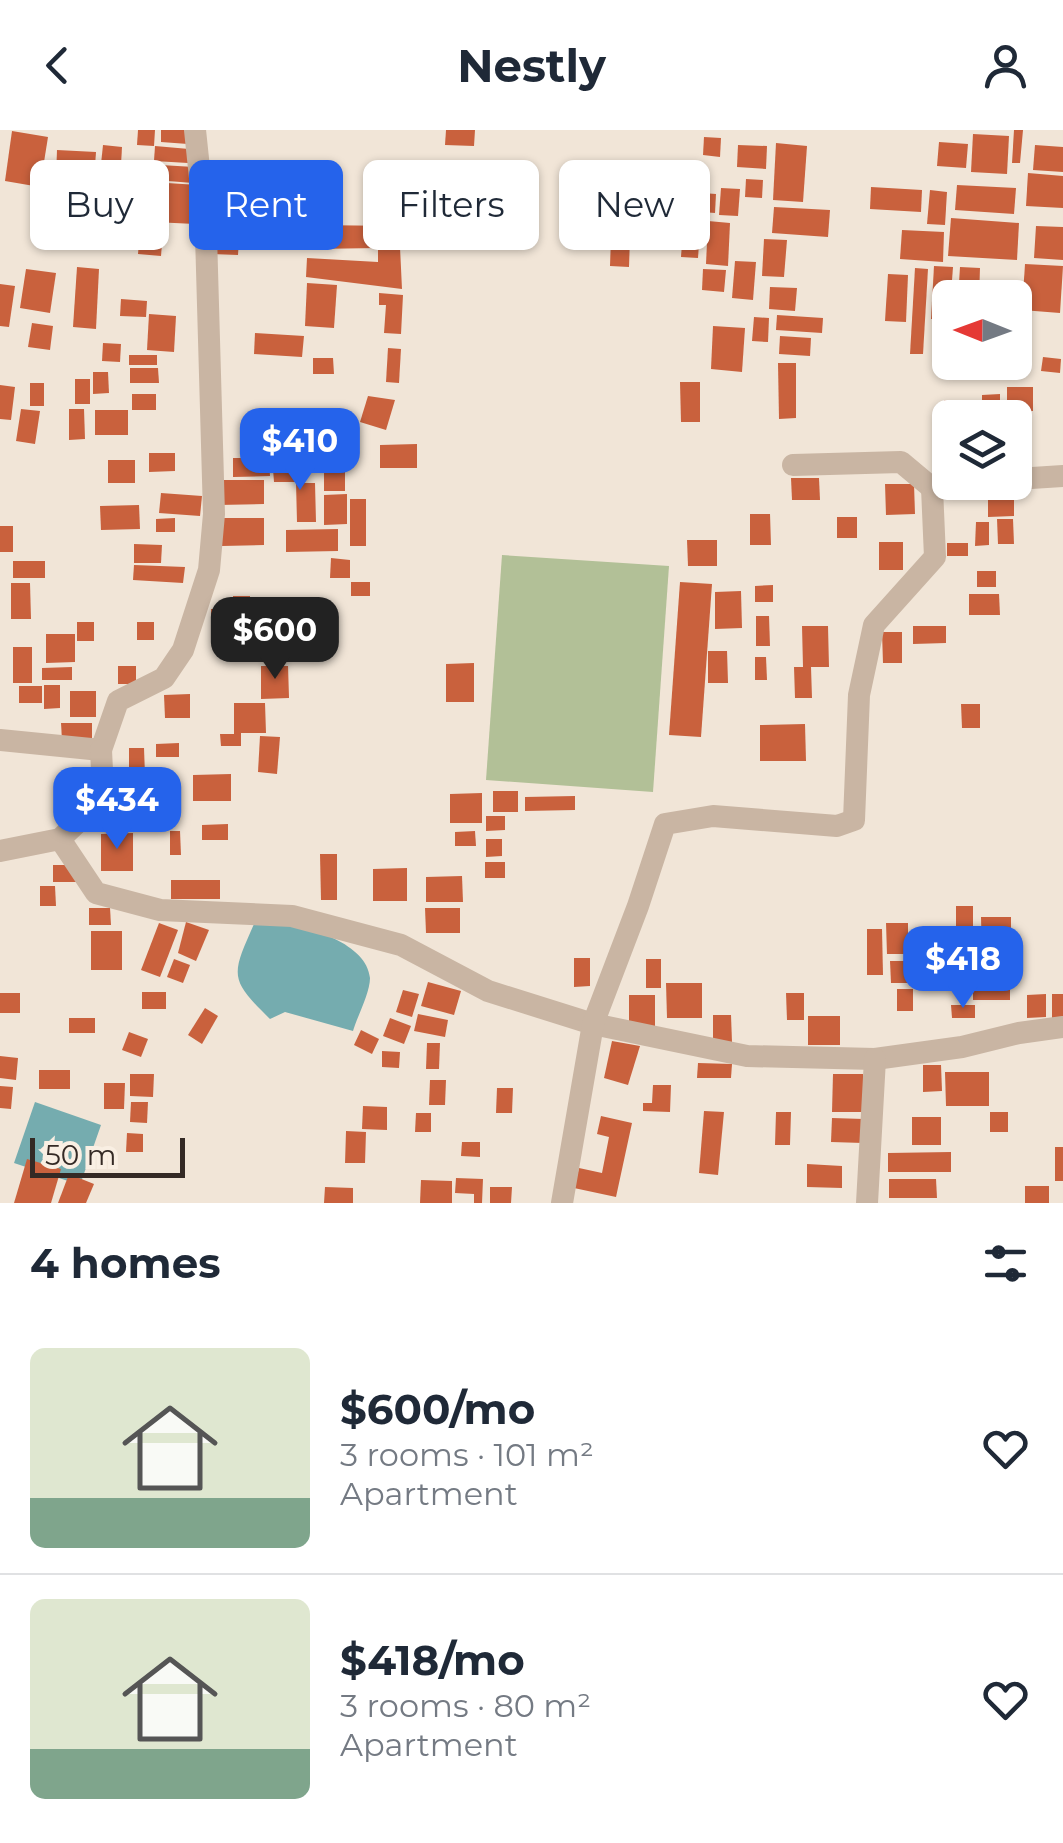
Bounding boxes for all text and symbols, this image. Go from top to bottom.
icon: back [30,38,85,93]
text: Nestly [457,38,606,93]
icon: person [978,38,1033,93]
chip: Buy [30,160,169,250]
chip: Rent [189,160,343,250]
chip: Filters [363,160,539,250]
chip: New [559,160,710,250]
north arrow [932,280,1032,380]
map controls [932,280,1032,500]
button: layers [932,400,1032,500]
pin: $410 [241,408,359,493]
text: $410 [262,421,338,460]
pin: $600 [216,597,334,682]
text: $600 [233,610,317,649]
pin: $434 [58,767,176,852]
text: $434 [75,780,159,819]
pin: $418 [904,926,1022,1011]
text: $418 [925,939,1001,978]
scale bar [30,1133,185,1178]
text: 50 m [45,1138,116,1172]
icon: filters [978,1236,1033,1291]
text: 4 homes [30,1237,221,1289]
text: $600/mo [340,1383,535,1435]
icon: home [110,1388,230,1508]
icon: heart [978,1421,1033,1476]
text: 3 rooms · 101 m² [340,1435,594,1474]
text: Apartment [340,1474,518,1513]
text: $418/mo [340,1634,525,1686]
icon: home [110,1639,230,1759]
icon: heart [978,1672,1033,1727]
text: 3 rooms · 80 m² [340,1686,591,1725]
text: Apartment [340,1725,518,1764]

